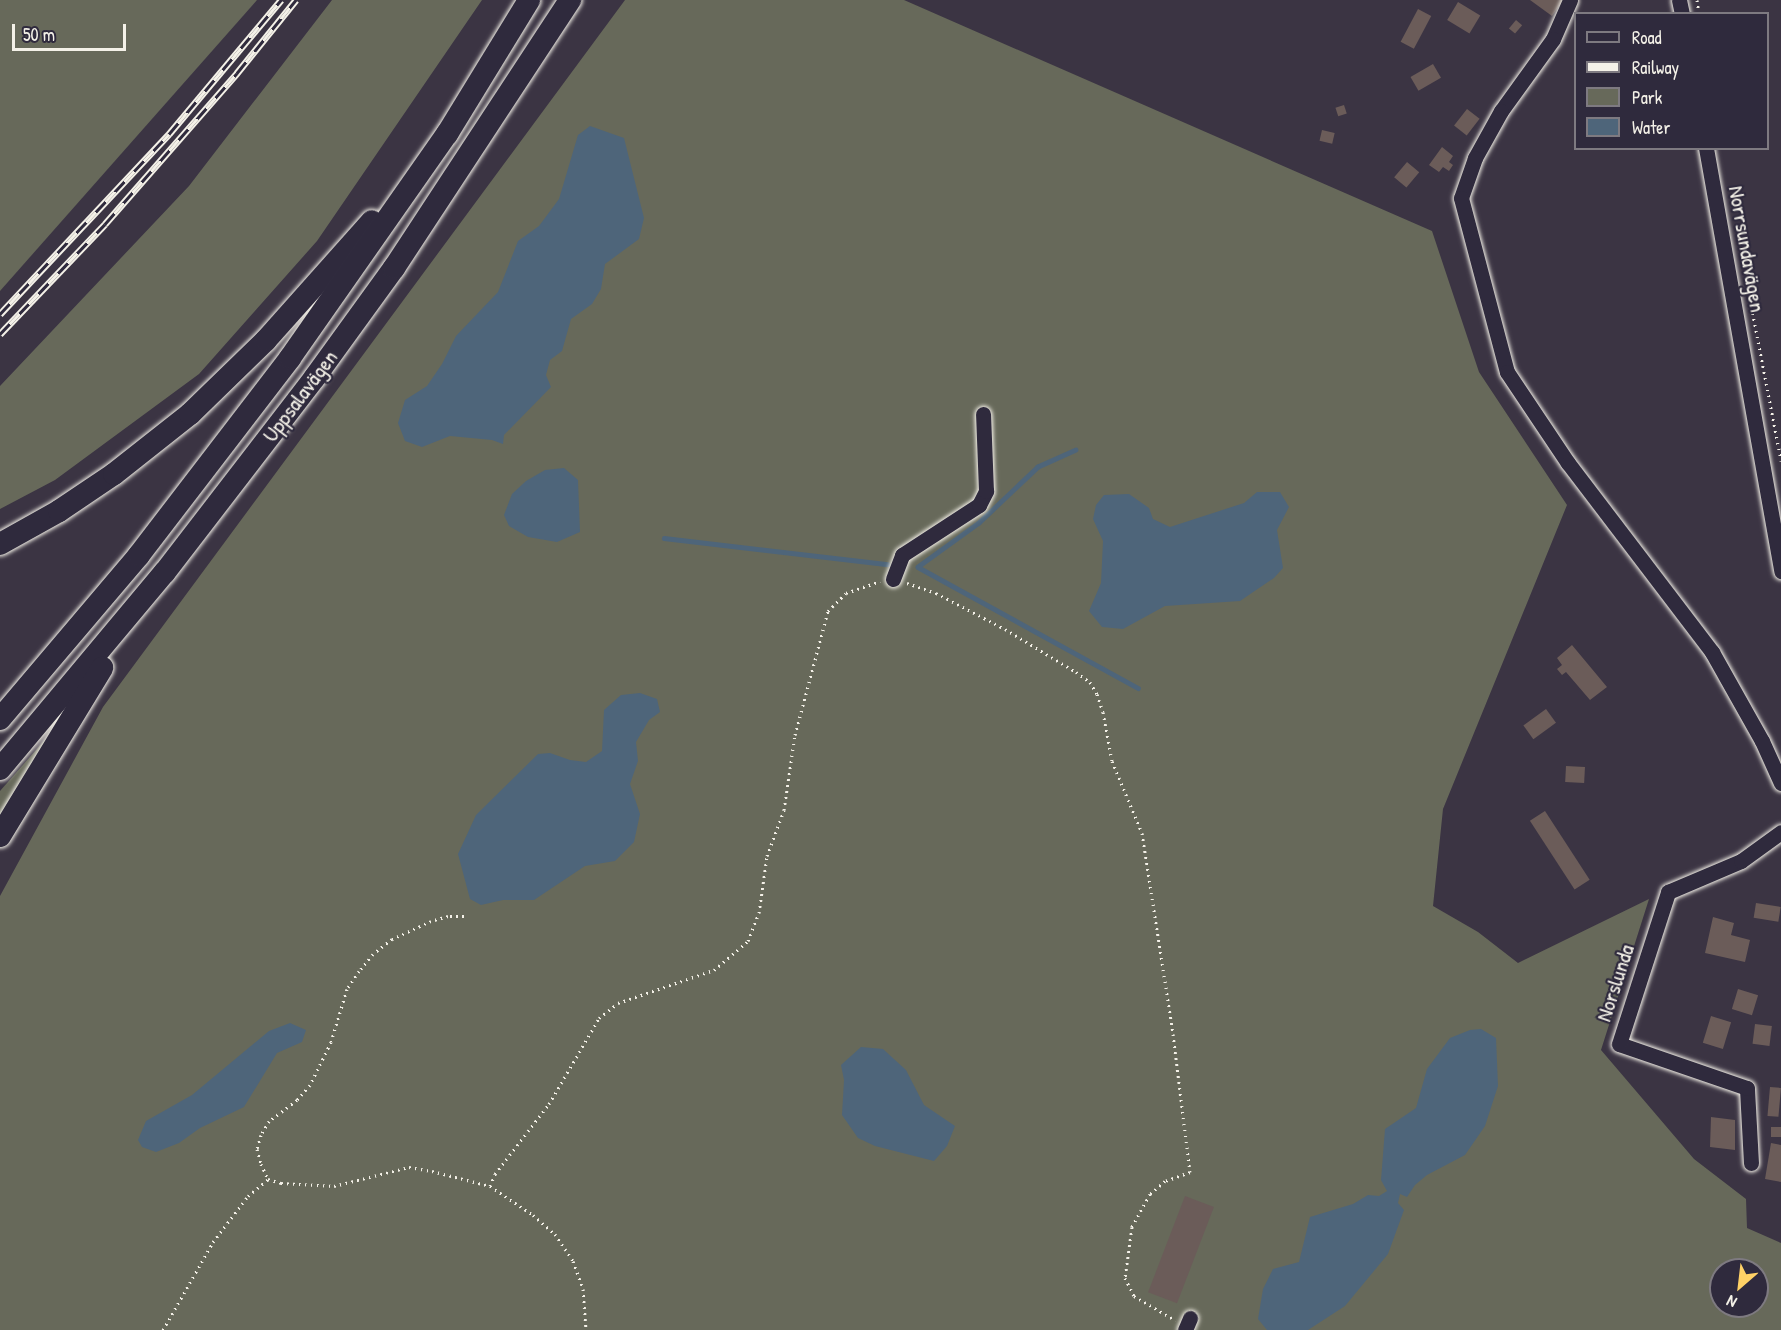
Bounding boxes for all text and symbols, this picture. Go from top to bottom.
scale bar [15,12,129,50]
legend [1574,12,1769,150]
text: 50 m [23,22,55,47]
text: Road [1632,25,1662,50]
text: Railway [1632,55,1679,80]
text: Park [1632,85,1662,110]
text: Water [1632,115,1670,140]
street label: Norrsundavägen [1723,184,1771,314]
street label: Uppsalavägen [257,345,343,447]
street label: Norslunda [1590,941,1640,1025]
north arrow [1709,1258,1769,1318]
text: N [1723,1290,1740,1314]

